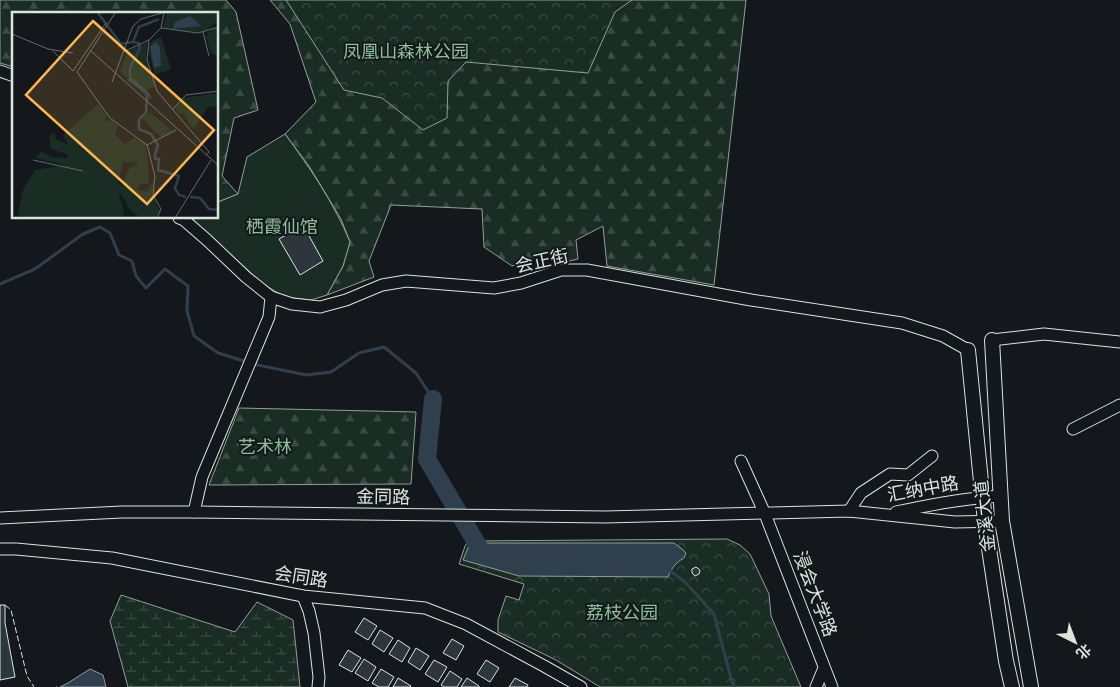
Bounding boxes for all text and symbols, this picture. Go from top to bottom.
inset map [12,12,219,219]
park label: 凤凰山森林公园 [343,41,469,63]
park label: 栖霞仙馆 [246,216,318,238]
street label: 会正街 [513,245,571,277]
park label: 艺术林 [238,436,292,458]
street label: 汇纳中路 [886,472,960,506]
street label: 金溪大道 [970,479,1000,553]
street label: 金同路 [356,486,410,508]
street label: 浸会大学路 [789,548,841,640]
street label: 会同路 [273,562,329,592]
park label: 荔枝公园 [586,602,658,624]
north arrow [1050,617,1100,667]
text: 北 [1072,640,1094,662]

